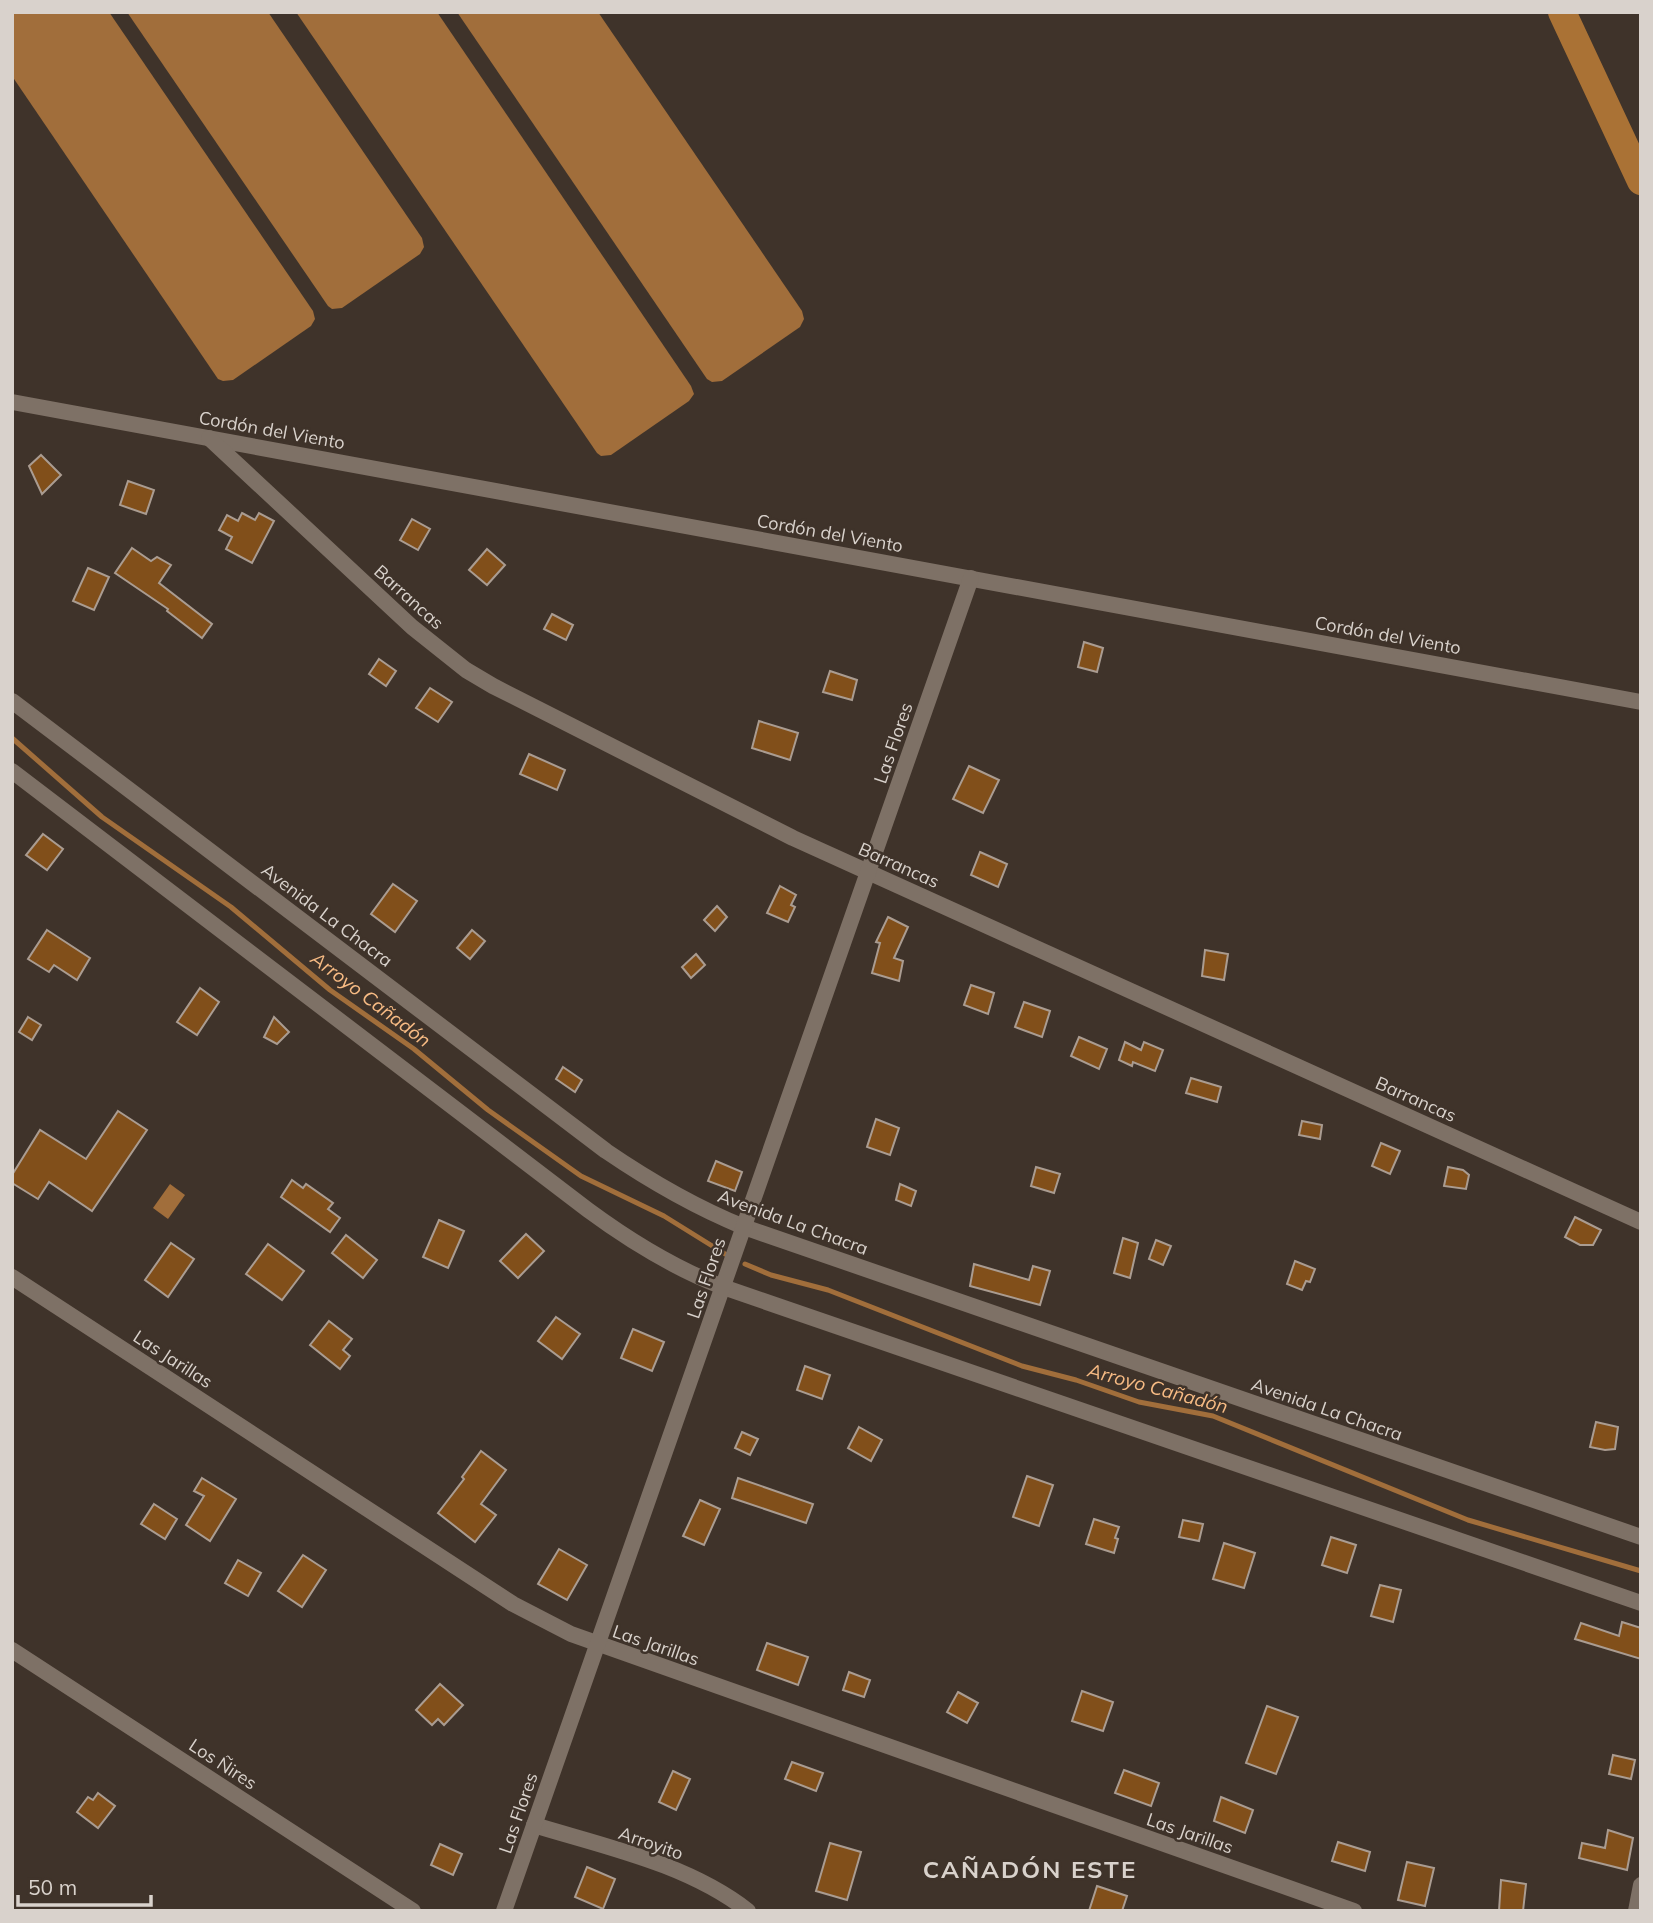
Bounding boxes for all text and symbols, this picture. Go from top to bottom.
street label: Cordón del Viento [197,406,347,454]
street label: Cordón del Viento [755,509,905,557]
street label: Barrancas [369,560,449,634]
street label: Cordón del Viento [1313,611,1463,659]
street label: Las Flores [868,699,918,786]
street label: Barrancas [855,837,943,893]
street label: Avenida La Chacra [257,858,397,972]
water label: Arroyo Cañadón [305,945,436,1052]
street label: Barrancas [1372,1071,1460,1127]
street label: Avenida La Chacra [715,1184,871,1260]
street label: Las Flores [681,1234,731,1321]
street label: Las Jarillas [129,1325,217,1393]
water label: Arroyo Cañadón [1084,1358,1231,1418]
street label: Avenida La Chacra [1248,1372,1406,1446]
street label: Las Jarillas [610,1619,702,1671]
street label: Los Ñires [185,1734,261,1795]
street label: Las Flores [493,1769,543,1856]
street label: Las Jarillas [1144,1807,1236,1859]
street label: Arroyito [616,1821,686,1865]
district label: CAÑADÓN ESTE [923,1854,1137,1884]
scale bar [18,1864,150,1908]
text: 50 m [28,1874,77,1900]

